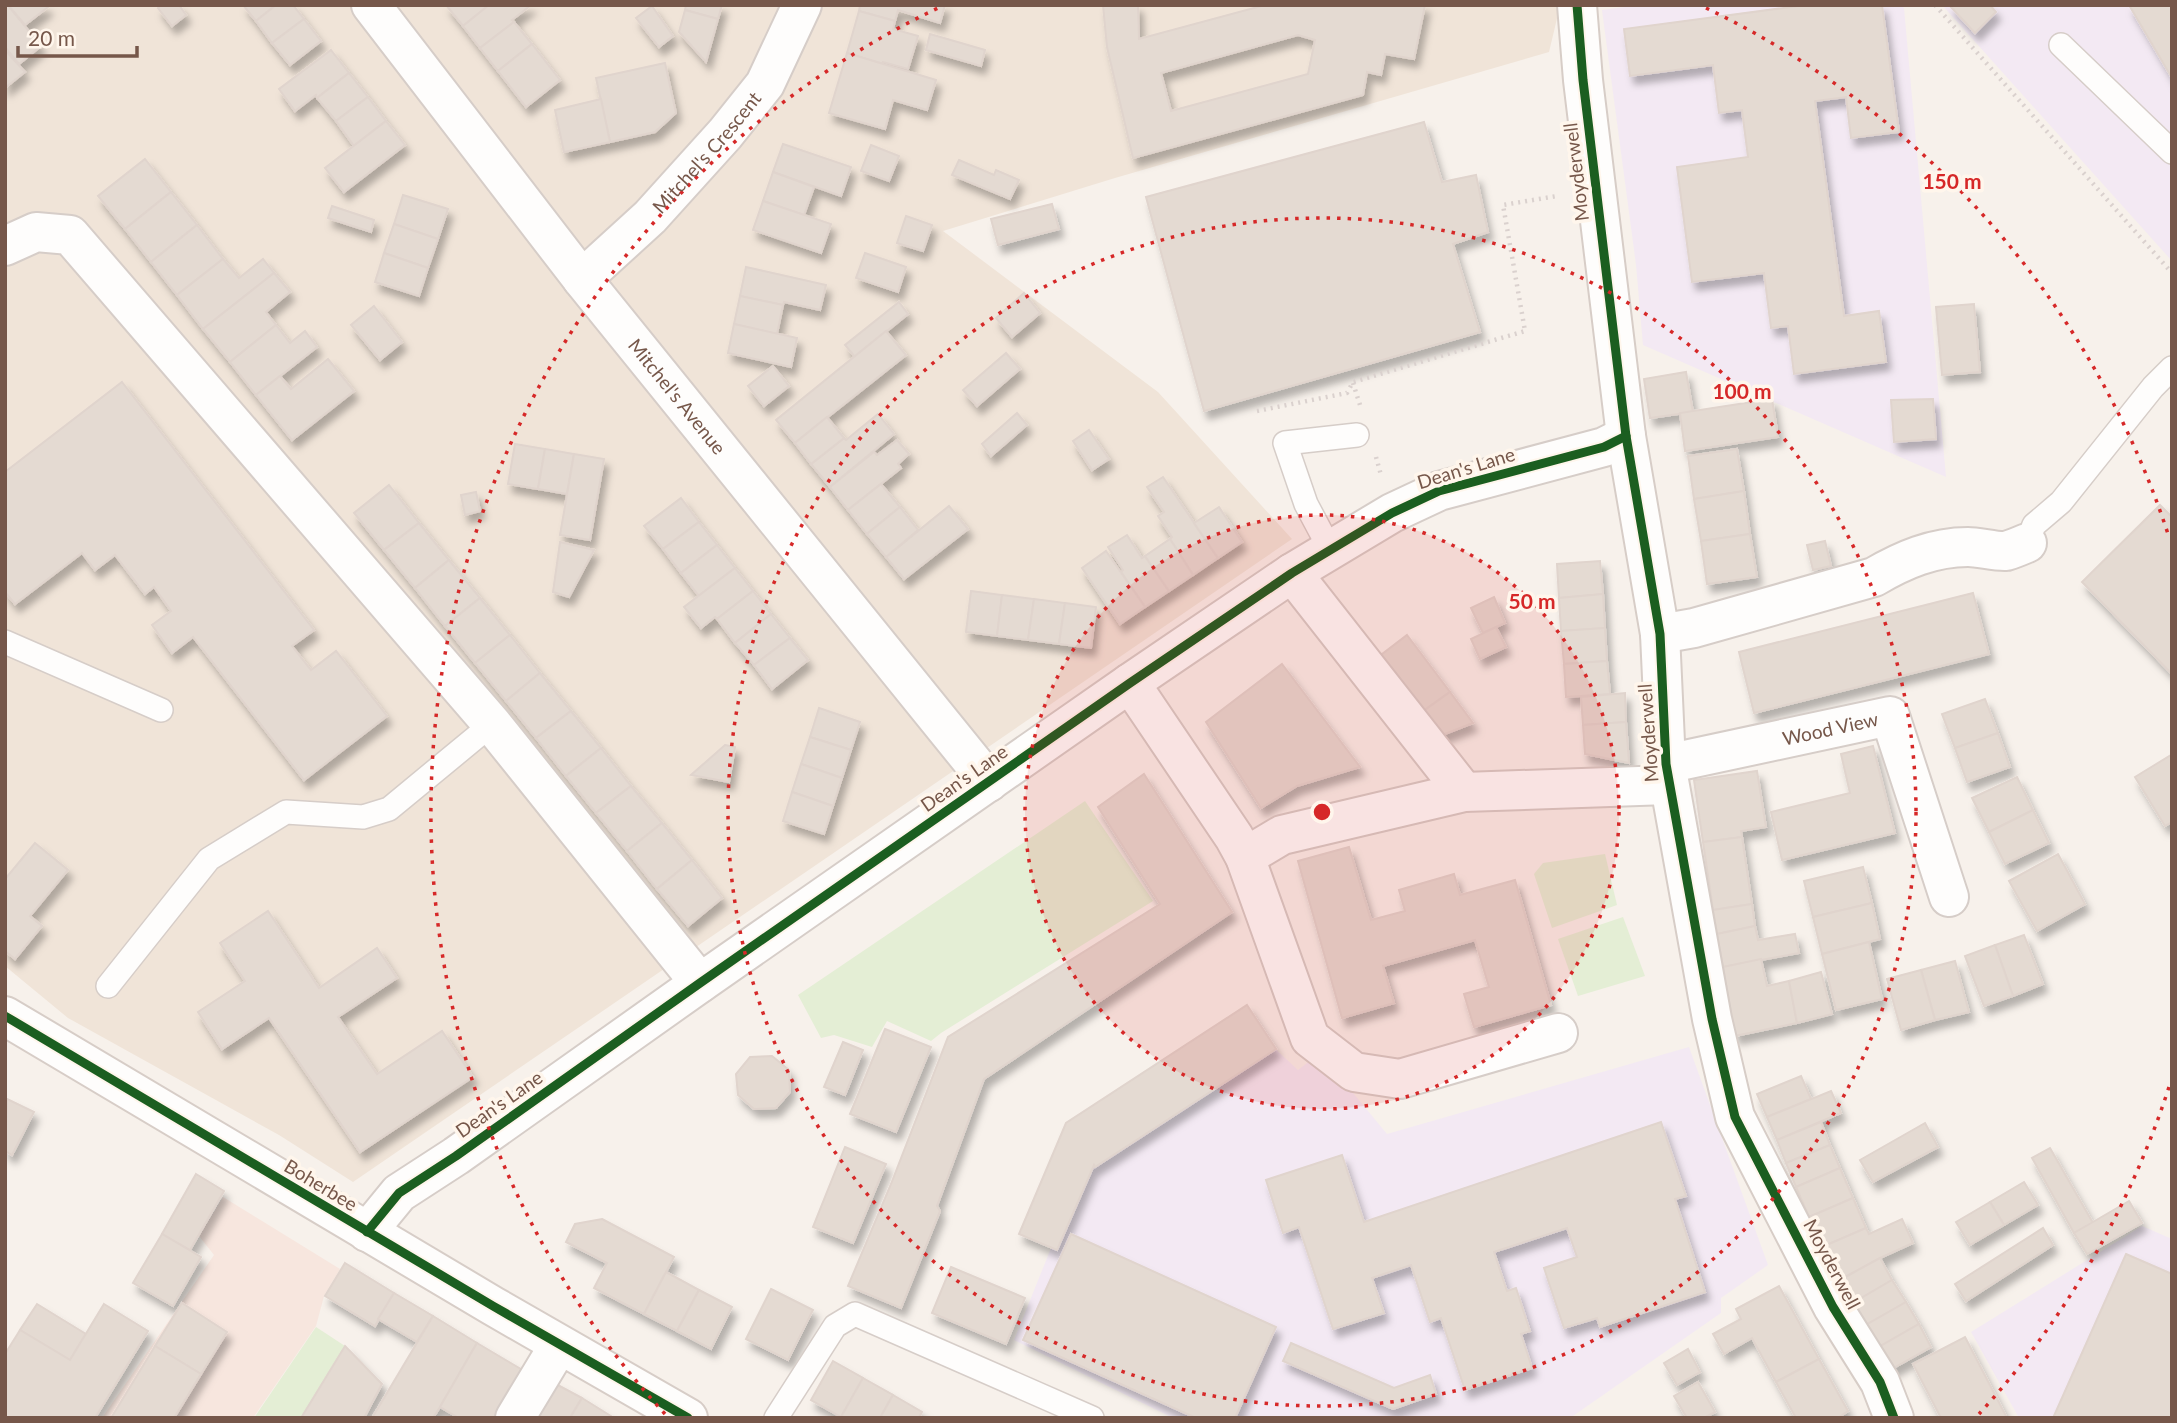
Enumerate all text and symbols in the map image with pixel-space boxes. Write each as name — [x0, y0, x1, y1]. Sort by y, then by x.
scale bar — [18, 14, 136, 58]
text: 20 m — [28, 25, 75, 50]
street label: Mitchel's Crescent — [647, 87, 766, 218]
street label: Moyderwell — [1558, 122, 1593, 222]
text: 150 m — [1922, 168, 1982, 193]
street label: Mitchel's Avenue — [624, 334, 731, 459]
text: 100 m — [1712, 378, 1772, 403]
street label: Dean's Lane — [1414, 442, 1517, 493]
text: 50 m — [1508, 588, 1556, 613]
street label: Moyderwell — [1633, 683, 1662, 783]
street label: Wood View — [1780, 707, 1880, 750]
street label: Dean's Lane — [916, 739, 1012, 816]
centre of rings — [1310, 800, 1334, 824]
street label: Dean's Lane — [451, 1065, 547, 1142]
street label: Boherbee — [281, 1154, 362, 1215]
street label: Moyderwell — [1799, 1215, 1866, 1313]

